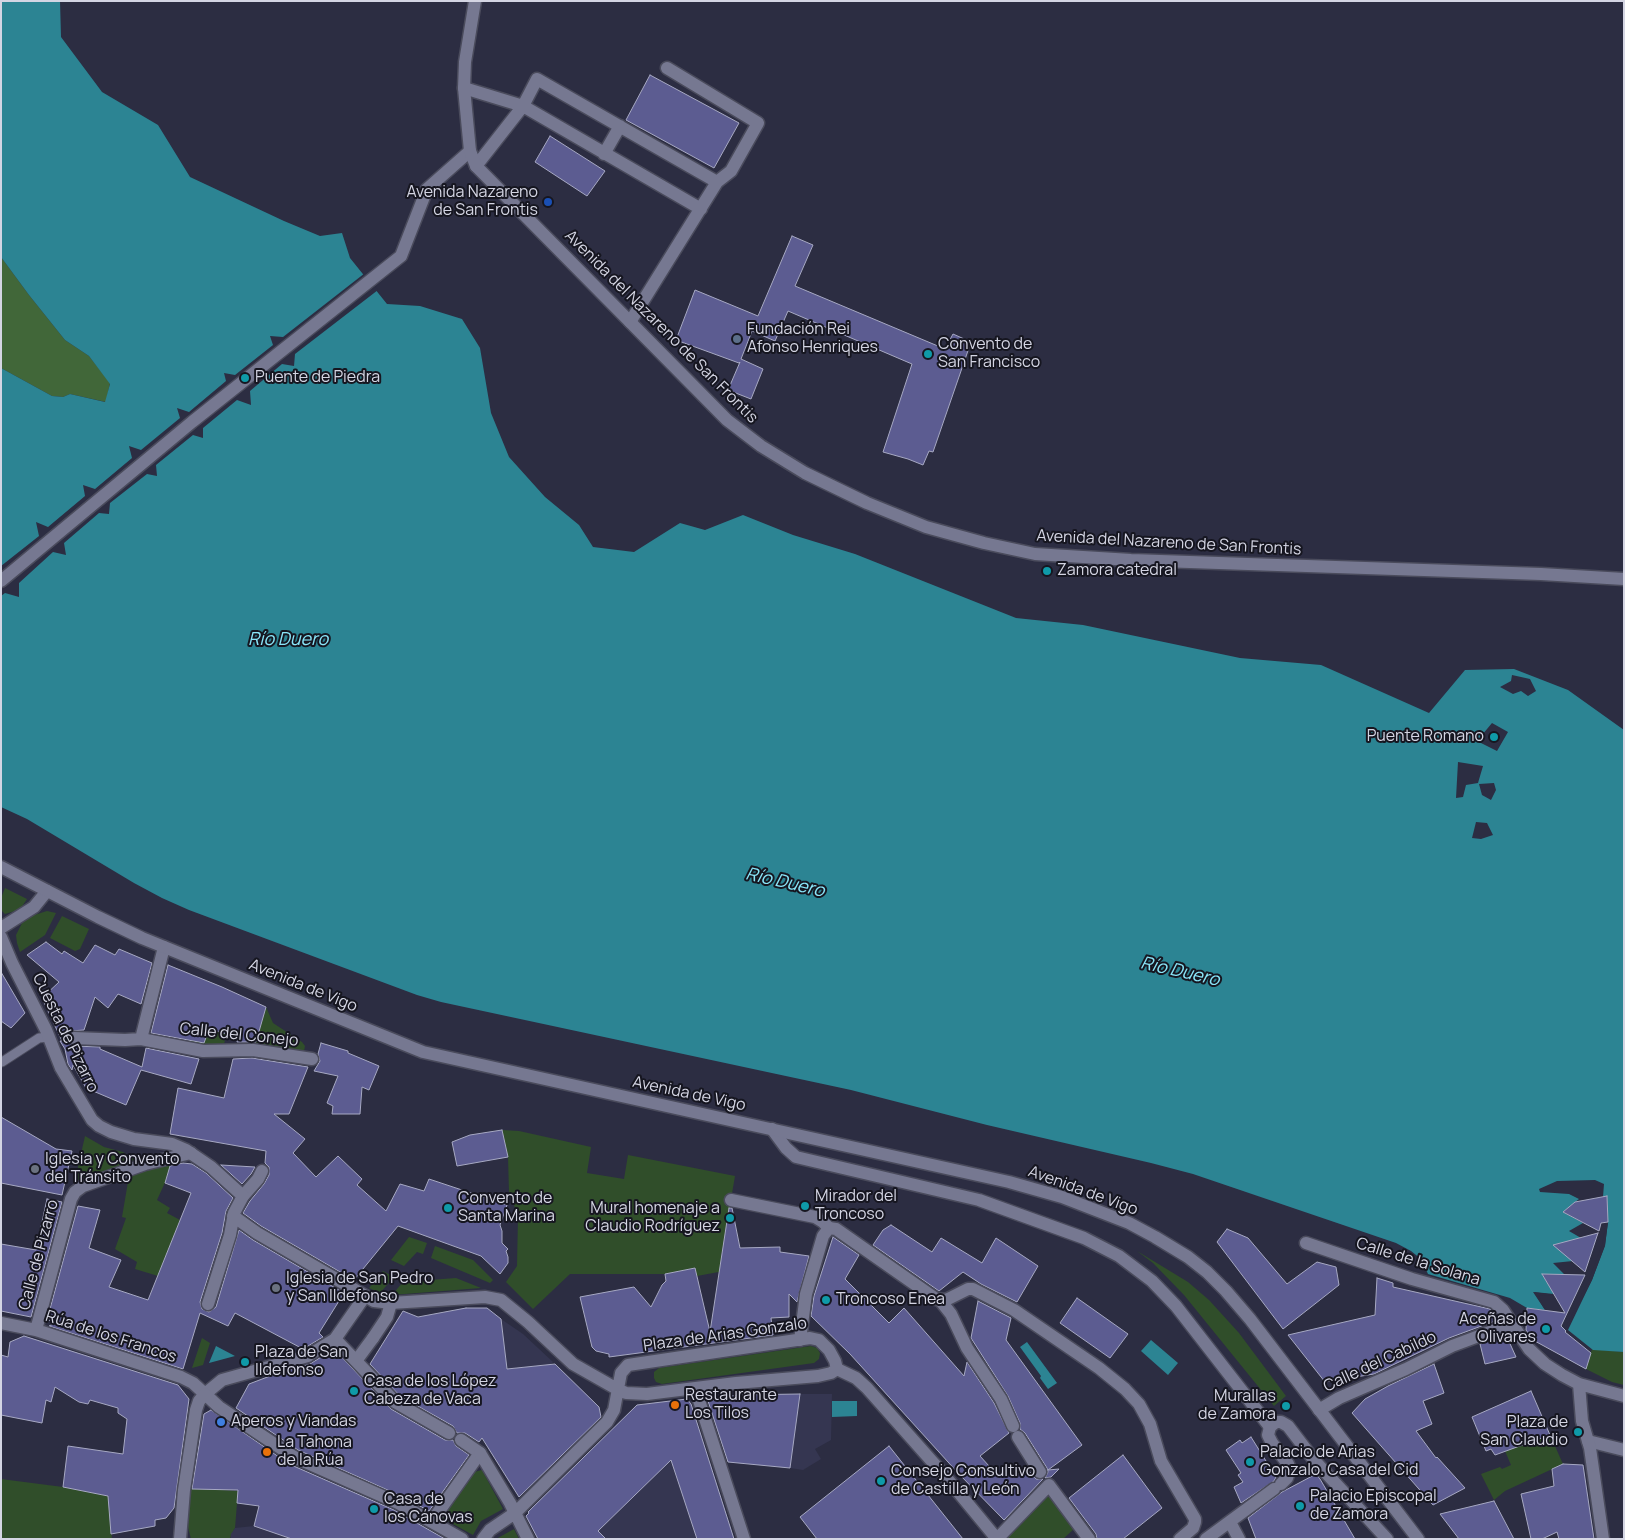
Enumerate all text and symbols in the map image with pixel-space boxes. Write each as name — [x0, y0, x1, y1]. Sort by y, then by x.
place label: Avenida Nazareno de San Frontis — [406, 183, 538, 221]
marker: Avenida Nazareno de San Frontis — [542, 196, 554, 208]
street label: Avenida del Nazareno de San Frontis — [560, 226, 762, 428]
place label: Fundación Rei Afonso Henriques — [747, 320, 878, 358]
marker: Fundación Rei Afonso Henriques — [731, 333, 743, 345]
place label: Convento de San Francisco — [938, 335, 1040, 373]
marker: Convento de San Francisco — [922, 348, 934, 360]
place label: Puente de Piedra — [255, 368, 380, 388]
marker: Puente de Piedra — [239, 372, 251, 384]
street label: Avenida del Nazareno de San Frontis — [1036, 526, 1302, 560]
place label: Zamora catedral — [1057, 561, 1177, 581]
marker: Zamora catedral — [1041, 565, 1053, 577]
water label: Río Duero — [248, 629, 328, 651]
place label: Puente Romano — [1367, 727, 1484, 747]
marker: Puente Romano — [1488, 731, 1500, 743]
water label: Río Duero — [744, 863, 826, 903]
water label: Río Duero — [1139, 952, 1221, 992]
street label: Avenida de Vigo — [246, 956, 360, 1016]
street label: Cuesta de Pizarro — [28, 970, 102, 1096]
street label: Calle del Conejo — [179, 1019, 299, 1051]
street label: Avenida de Vigo — [631, 1073, 747, 1115]
place label: Iglesia y Convento del Tránsito — [45, 1150, 180, 1188]
street label: Avenida de Vigo — [1026, 1162, 1140, 1220]
marker: Iglesia y Convento del Tránsito — [29, 1163, 41, 1175]
place label: Mirador del Troncoso — [815, 1187, 897, 1225]
place label: Convento de Santa Marina — [458, 1189, 555, 1227]
street label: Calle de Pizarro — [15, 1198, 63, 1312]
place label: Mural homenaje a Claudio Rodríguez — [585, 1199, 720, 1237]
marker: Mirador del Troncoso — [799, 1200, 811, 1212]
marker: Convento de Santa Marina — [442, 1202, 454, 1214]
marker: Mural homenaje a Claudio Rodríguez — [724, 1212, 736, 1224]
street label: Calle de la Solana — [1354, 1234, 1482, 1290]
place label: Iglesia de San Pedro y San Ildefonso — [286, 1269, 434, 1307]
marker: Iglesia de San Pedro y San Ildefonso — [270, 1282, 282, 1294]
place label: Troncoso Enea — [836, 1290, 945, 1310]
marker: Troncoso Enea — [820, 1294, 832, 1306]
street label: Rúa de los Francos — [43, 1307, 179, 1367]
place label: Aceñas de Olivares — [1459, 1310, 1536, 1348]
street label: Plaza de Arias Gonzalo — [642, 1314, 808, 1356]
marker: Aceñas de Olivares — [1540, 1323, 1552, 1335]
street label: Calle del Cabildo — [1320, 1327, 1440, 1397]
place label: Plaza de San Ildefonso — [255, 1343, 348, 1381]
marker: Plaza de San Ildefonso — [239, 1356, 251, 1368]
place label: Casa de los López Cabeza de Vaca — [364, 1372, 497, 1410]
marker: Casa de los López Cabeza de Vaca — [348, 1385, 360, 1397]
place label: Restaurante Los Tilos — [685, 1386, 777, 1424]
place label: Murallas de Zamora — [1198, 1387, 1276, 1425]
marker: Restaurante Los Tilos — [669, 1399, 681, 1411]
marker: Murallas de Zamora — [1280, 1400, 1292, 1412]
place label: Aperos y Viandas — [231, 1412, 356, 1432]
place label: Plaza de San Claudio — [1480, 1413, 1568, 1451]
marker: Aperos y Viandas — [215, 1416, 227, 1428]
marker: Plaza de San Claudio — [1572, 1426, 1584, 1438]
place label: La Tahona de la Rúa — [277, 1433, 352, 1471]
place label: Palacio de Arias Gonzalo. Casa del Cid — [1260, 1443, 1419, 1481]
marker: La Tahona de la Rúa — [261, 1446, 273, 1458]
marker: Palacio de Arias Gonzalo. Casa del Cid — [1244, 1456, 1256, 1468]
place label: Consejo Consultivo de Castilla y León — [891, 1462, 1035, 1500]
marker: Consejo Consultivo de Castilla y León — [875, 1475, 887, 1487]
place label: Palacio Episcopal de Zamora — [1310, 1487, 1437, 1525]
place label: Casa de los Cánovas — [384, 1490, 473, 1528]
marker: Palacio Episcopal de Zamora — [1294, 1500, 1306, 1512]
marker: Casa de los Cánovas — [368, 1503, 380, 1515]

